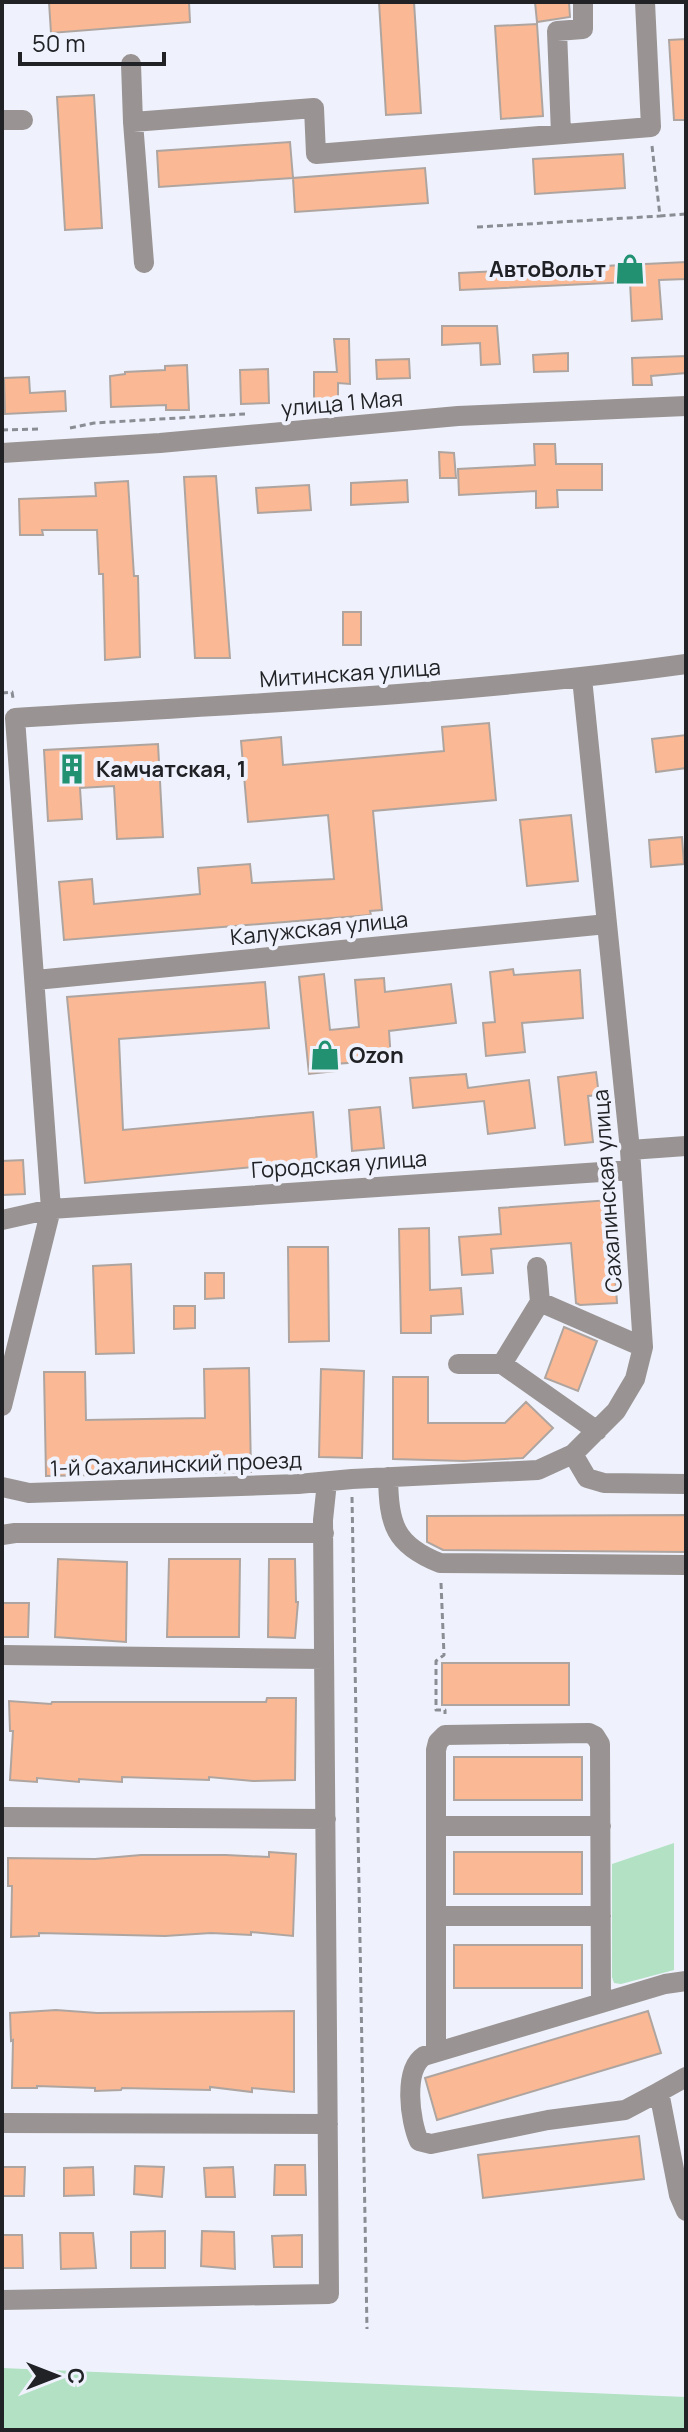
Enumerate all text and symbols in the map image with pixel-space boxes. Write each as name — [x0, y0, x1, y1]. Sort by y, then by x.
scale bar — [20, 16, 164, 66]
text: 50 m — [32, 26, 86, 59]
shop icon: АвтоВольт — [613, 252, 647, 286]
place label: АвтоВольт — [489, 254, 606, 284]
street label: улица 1 Мая — [280, 383, 404, 423]
street label: Митинская улица — [258, 652, 442, 694]
building icon: Камчатская, 1 — [55, 752, 89, 786]
place label: Камчатская, 1 — [96, 754, 246, 784]
street label: Калужская улица — [229, 904, 409, 952]
shop icon: Ozon — [308, 1038, 342, 1072]
place label: Ozon — [349, 1040, 404, 1070]
street label: Сахалинская улица — [585, 1088, 629, 1294]
street label: Городская улица — [250, 1143, 428, 1185]
street label: 1-й Сахалинский проезд — [50, 1445, 302, 1483]
north arrow — [16, 2336, 96, 2416]
text: С — [61, 2368, 91, 2384]

